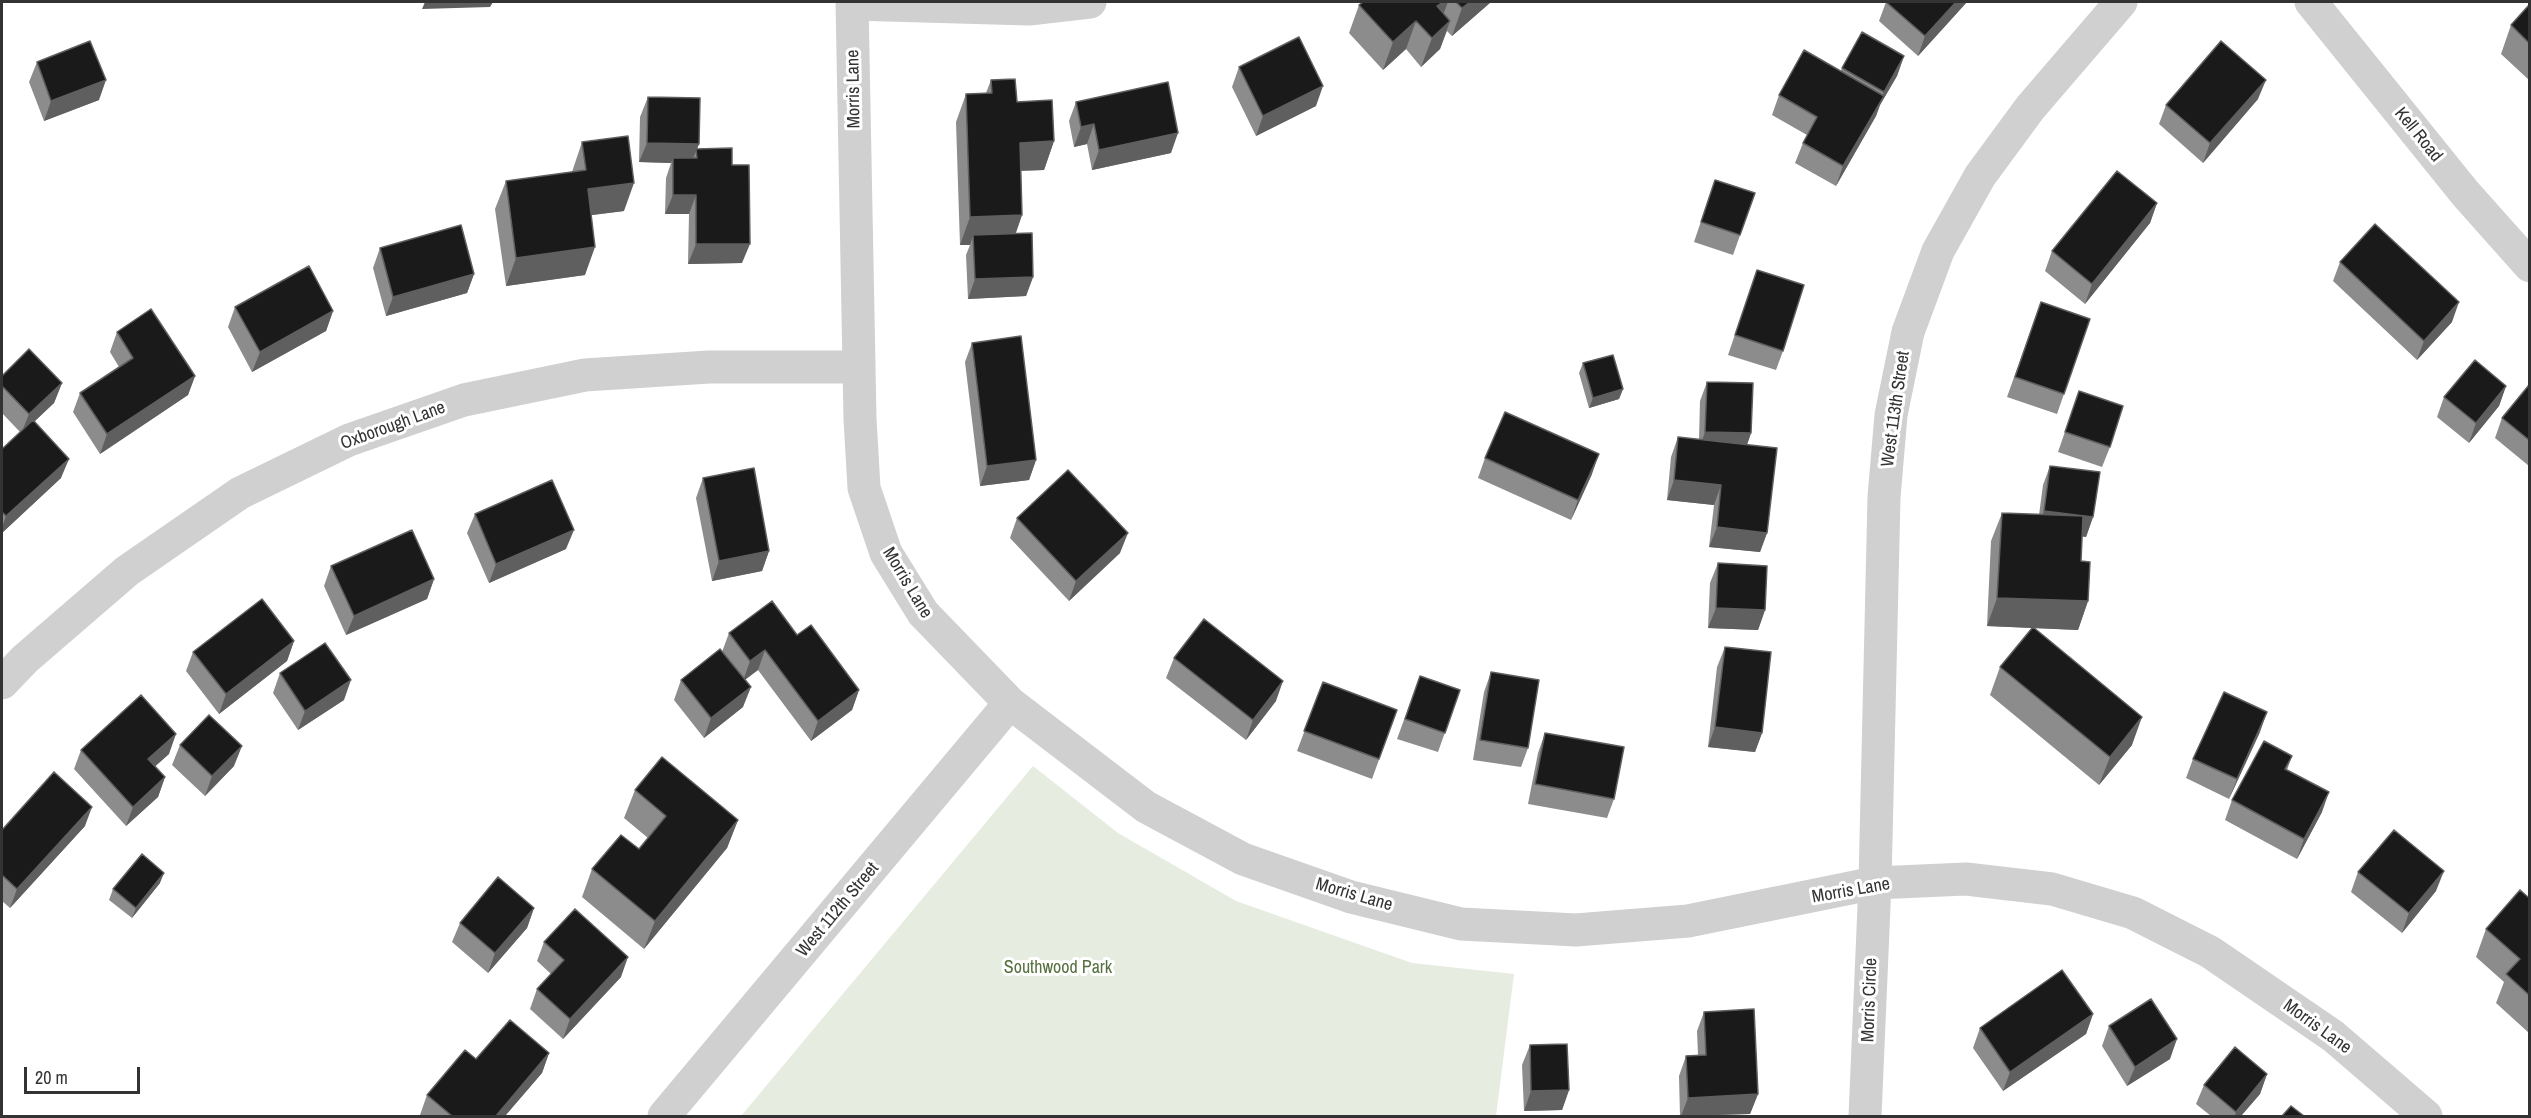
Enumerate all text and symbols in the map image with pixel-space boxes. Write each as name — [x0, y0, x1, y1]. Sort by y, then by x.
street label: Morris Lane — [843, 49, 865, 129]
street label: Kell Road — [2389, 103, 2447, 167]
street label: West 113th Street — [1877, 350, 1915, 468]
street label: Oxborough Lane — [338, 397, 448, 455]
street label: Morris Lane — [877, 544, 937, 622]
street label: West 112th Street — [792, 858, 884, 962]
street label: Morris Lane — [1313, 874, 1395, 916]
street label: Morris Lane — [1810, 874, 1892, 908]
park label: Southwood Park — [1004, 957, 1112, 979]
street label: Morris Circle — [1858, 957, 1882, 1043]
street label: Morris Lane — [2279, 995, 2355, 1059]
scale bar — [27, 1055, 142, 1093]
text: 20 m — [35, 1065, 68, 1090]

